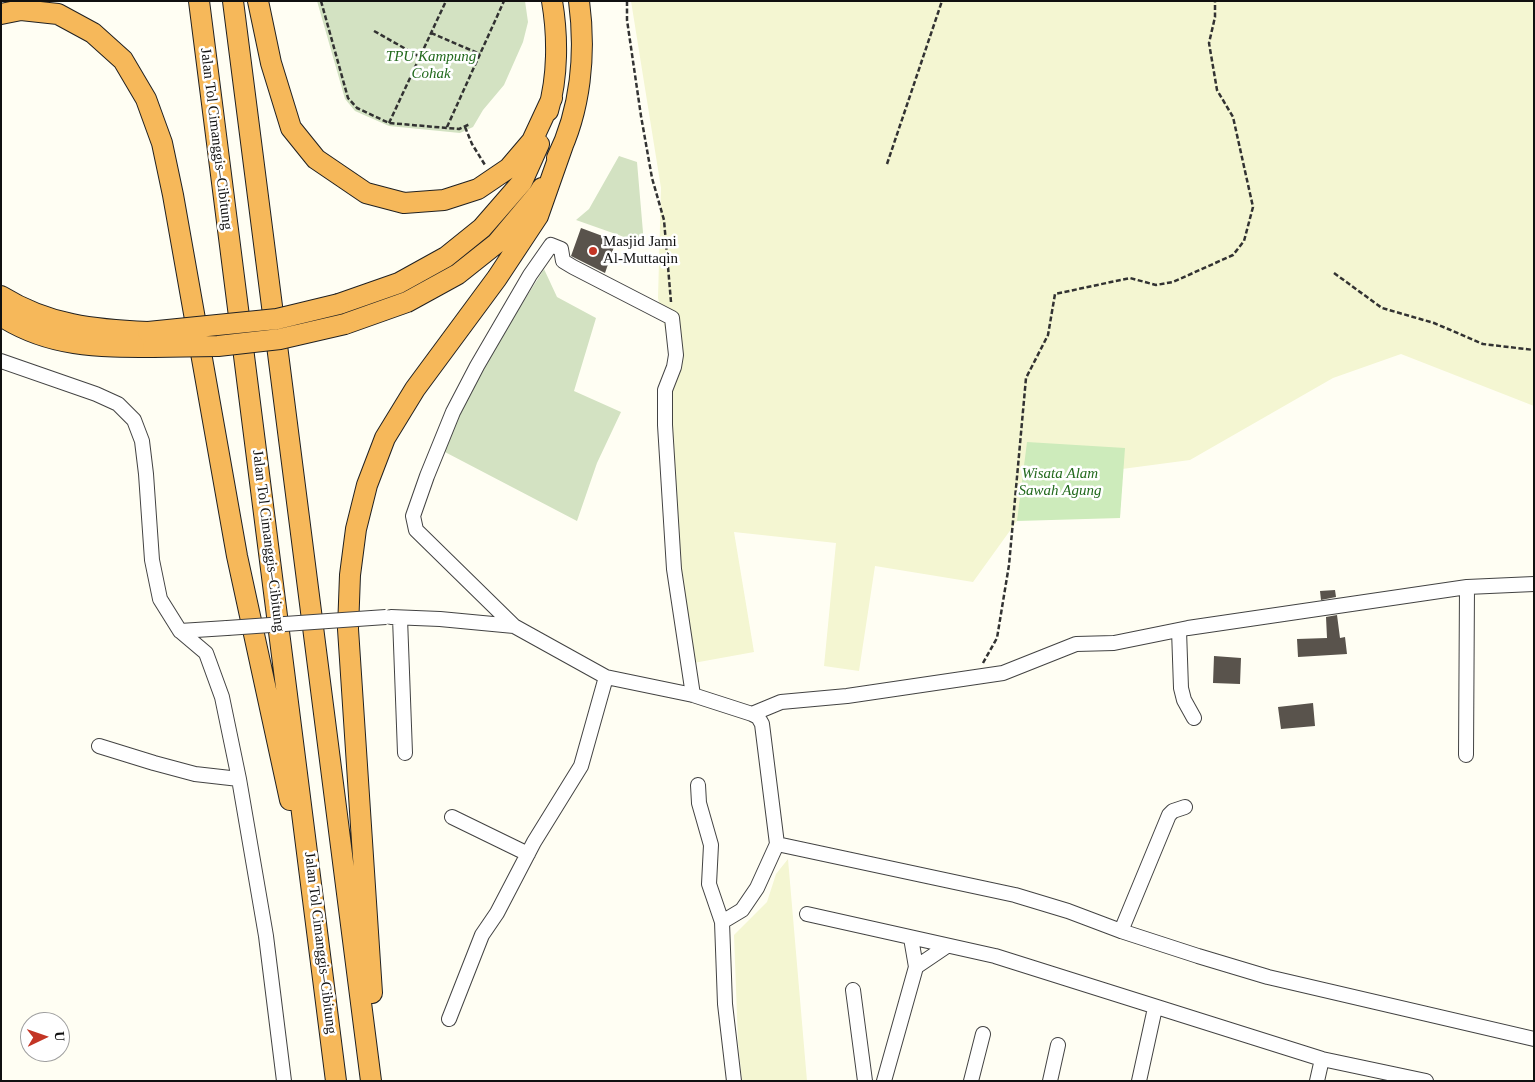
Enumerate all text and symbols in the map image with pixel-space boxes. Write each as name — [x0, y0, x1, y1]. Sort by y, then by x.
street label: Jalan Tol Cimanggis–Cibitung — [196, 47, 236, 231]
park label: TPU Kampung Cohak — [386, 48, 476, 83]
place label: Masjid Jami Al-Muttaqin — [603, 233, 678, 268]
marker: Masjid Jami Al-Muttaqin — [587, 245, 599, 257]
street label: Jalan Tol Cimanggis–Cibitung — [248, 449, 288, 633]
park label: Wisata Alam Sawah Agung — [1019, 465, 1101, 500]
street label: Jalan Tol Cimanggis–Cibitung — [300, 851, 340, 1035]
north arrow — [20, 1012, 70, 1062]
text: U — [52, 1031, 67, 1042]

